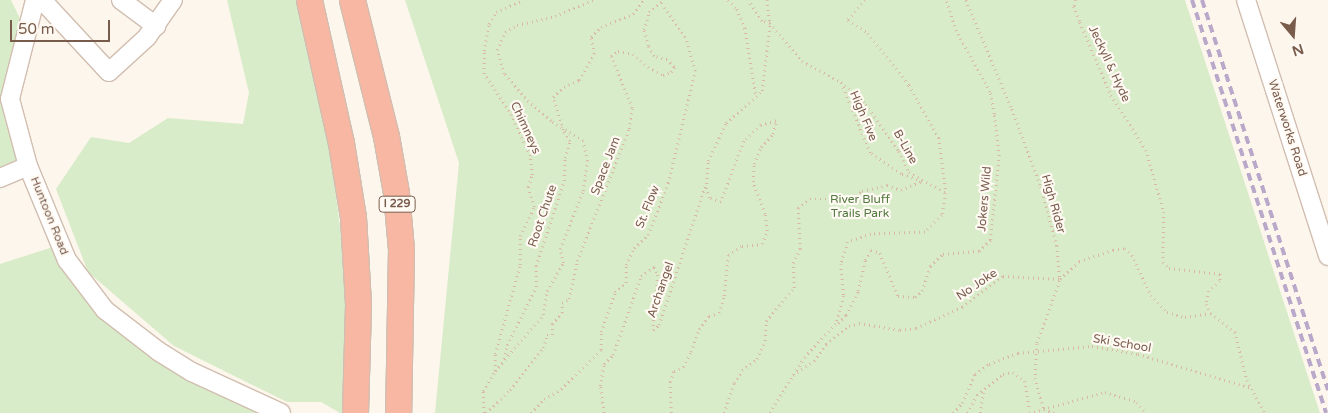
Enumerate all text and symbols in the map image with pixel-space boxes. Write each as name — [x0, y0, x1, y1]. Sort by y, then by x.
scale bar — [12, 10, 112, 42]
north arrow — [1268, 10, 1318, 60]
text: 50 m — [18, 20, 55, 38]
street label: Jeckyll & Hyde — [1085, 24, 1133, 104]
text: N — [1290, 40, 1306, 60]
street label: Waterworks Road — [1265, 78, 1309, 178]
street label: High Five — [846, 89, 880, 143]
street label: Chimneys — [507, 100, 543, 156]
street label: B-Line — [890, 127, 920, 167]
street label: Space Jam — [588, 135, 624, 197]
street label: Jokers Wild — [975, 166, 995, 232]
street label: High Rider — [1038, 173, 1068, 235]
street label: Huntoon Road — [27, 175, 71, 257]
street label: Root Chute — [526, 183, 560, 249]
street label: St. Flow — [633, 184, 663, 230]
park label: River Bluff Trails Park — [830, 193, 890, 221]
road number: I 229 — [378, 195, 416, 212]
street label: Archangel — [645, 260, 677, 320]
street label: No Joke — [954, 266, 1000, 304]
street label: Ski School — [1092, 332, 1152, 356]

